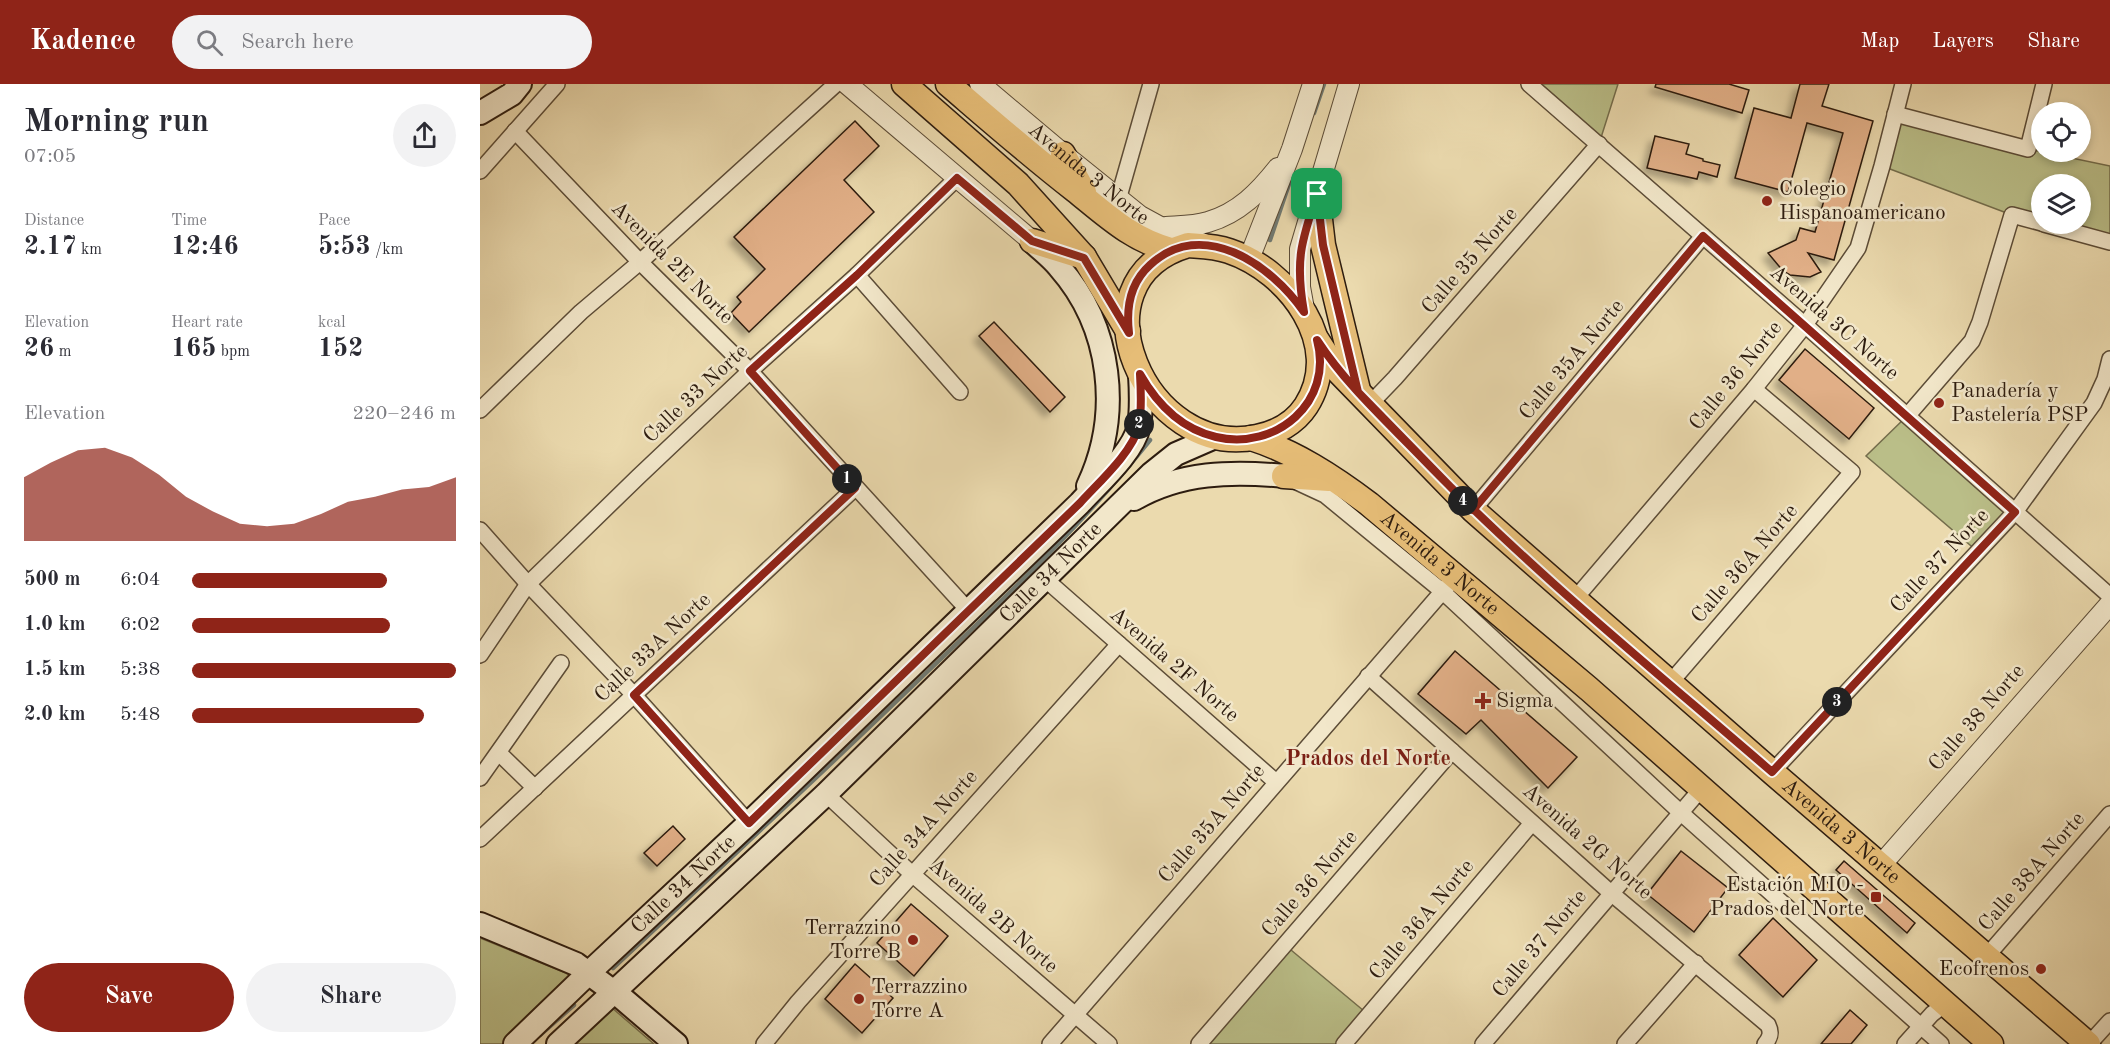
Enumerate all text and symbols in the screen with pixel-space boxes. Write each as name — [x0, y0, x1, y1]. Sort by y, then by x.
search box — [172, 15, 592, 69]
icon: search — [193, 26, 226, 59]
text: Kadence — [30, 28, 136, 56]
text: Search here — [241, 31, 354, 53]
text: Map — [1860, 31, 1899, 52]
text: Layers — [1932, 31, 1994, 52]
text: Share — [2027, 31, 2080, 52]
map controls — [2031, 102, 2091, 234]
button: locate — [2031, 102, 2091, 162]
button: share — [393, 104, 456, 167]
text: Morning run — [24, 106, 209, 139]
street label: Avenida 3 Norte — [1024, 119, 1152, 229]
text: 07:05 — [24, 147, 76, 167]
pin — [1291, 168, 1342, 219]
button: layers — [2031, 174, 2091, 234]
icon: arrive — [1300, 177, 1333, 210]
place label: Colegio Hispanoamericano — [1779, 179, 1946, 224]
marker: Colegio Hispanoamericano — [1760, 194, 1774, 208]
street label: Avenida 2E Norte — [607, 198, 737, 328]
street label: Calle 35 Norte — [1418, 204, 1522, 318]
text: Distance — [24, 213, 84, 229]
text: Time — [171, 213, 207, 229]
text: Pace — [318, 213, 350, 229]
text: 2.17 — [24, 234, 77, 260]
text: 12:46 — [171, 234, 239, 260]
text: 5:53 — [318, 234, 371, 260]
text: km — [77, 242, 102, 258]
text: /km — [371, 242, 403, 258]
street label: Avenida 3C Norte — [1766, 262, 1902, 384]
street label: Calle 35A Norte — [1516, 296, 1628, 424]
text: Elevation — [24, 315, 89, 331]
text: Heart rate — [171, 315, 243, 331]
text: kcal — [318, 315, 346, 331]
street label: Calle 36 Norte — [1686, 317, 1786, 435]
text: 26 — [24, 336, 54, 362]
text: 165 — [171, 336, 216, 362]
text: 152 — [318, 336, 363, 362]
street label: Calle 33 Norte — [640, 341, 752, 447]
text: m — [54, 344, 71, 360]
text: bpm — [216, 344, 250, 360]
place label: Panadería y Pastelería PSP — [1951, 381, 2088, 426]
marker: Panadería y Pastelería PSP — [1932, 396, 1946, 410]
text: Elevation — [24, 404, 105, 424]
text: 220–246 m — [353, 404, 456, 424]
pin: 2 — [1124, 409, 1154, 439]
text: 2 — [1134, 416, 1144, 432]
pin: 1 — [832, 464, 862, 494]
text: 1 — [842, 471, 852, 487]
pin: 4 — [1448, 486, 1478, 516]
text: 4 — [1458, 493, 1468, 509]
street label: Calle 36A Norte — [1688, 501, 1802, 627]
street label: Calle 37 Norte — [1887, 505, 1993, 617]
street label: Avenida 3 Norte — [1376, 507, 1503, 619]
street label: Calle 34 Norte — [996, 518, 1106, 627]
text: 500 m — [24, 570, 80, 590]
text: 6:04 — [120, 570, 160, 590]
street label: Calle 33A Norte — [591, 589, 715, 707]
street label: Avenida 2F Norte — [1106, 604, 1242, 726]
text: 1.0 km — [24, 615, 86, 635]
text: 6:02 — [120, 615, 160, 635]
text: 1.5 km — [24, 660, 86, 680]
text: 5:38 — [120, 660, 160, 680]
street label: Calle 38 Norte — [1925, 661, 2029, 775]
pin: 3 — [1822, 687, 1852, 717]
place label: Sigma — [1496, 691, 1553, 712]
marker: Sigma — [1474, 692, 1492, 710]
text: 3 — [1832, 694, 1842, 710]
text: 2.0 km — [24, 705, 86, 725]
text: 5:48 — [120, 705, 160, 725]
district label: Prados del Norte — [1285, 748, 1451, 770]
street label: Calle 35A Norte — [1155, 761, 1269, 887]
street label: Calle 34A Norte — [866, 766, 982, 892]
street label: Avenida 3 Norte — [1778, 775, 1904, 888]
street label: Avenida 2G Norte — [1518, 780, 1656, 904]
street label: Calle 38A Norte — [1975, 809, 2089, 935]
street label: Calle 36 Norte — [1258, 827, 1362, 941]
street label: Calle 34 Norte — [627, 831, 739, 938]
street label: Avenida 2B Norte — [924, 854, 1062, 978]
street label: Calle 36A Norte — [1366, 856, 1478, 984]
place label: Estación MIO - Prados del Norte — [1710, 875, 1864, 920]
street label: Calle 37 Norte — [1489, 886, 1591, 1002]
marker: Estación MIO - Prados del Norte — [1869, 890, 1883, 904]
place label: Terrazzino Torre B — [804, 918, 901, 963]
marker: Terrazzino Torre B — [906, 933, 920, 947]
place label: Ecofrenos — [1939, 959, 2029, 980]
marker: Ecofrenos — [2034, 962, 2048, 976]
button: Save — [24, 963, 234, 1032]
button: Share — [246, 963, 456, 1032]
place label: Terrazzino Torre A — [871, 977, 968, 1022]
marker: Terrazzino Torre A — [852, 992, 866, 1006]

